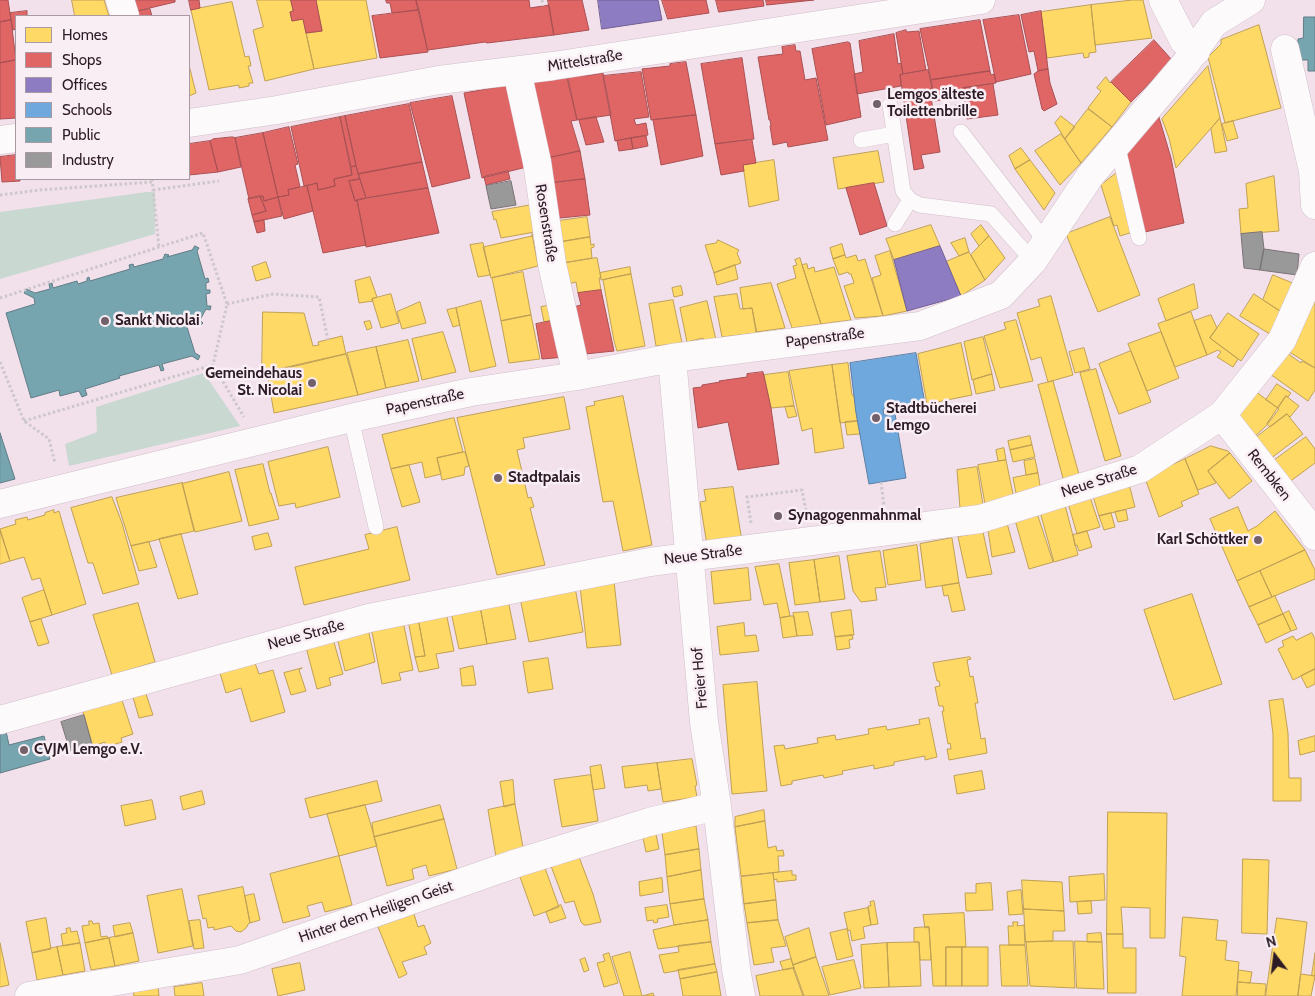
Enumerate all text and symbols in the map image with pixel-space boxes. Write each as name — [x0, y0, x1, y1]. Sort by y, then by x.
legend — [15, 15, 190, 180]
text: Homes — [62, 26, 108, 44]
street label: Mittelstraße — [546, 46, 624, 76]
text: Shops — [62, 51, 102, 69]
text: Offices — [62, 76, 107, 94]
place label: Lemgos älteste Toilettenbrille — [887, 86, 984, 121]
marker: Lemgos älteste Toilettenbrille — [871, 98, 883, 110]
text: Schools — [62, 101, 112, 119]
text: Public — [62, 126, 100, 144]
text: Industry — [62, 151, 114, 169]
street label: Rosenstraße — [531, 183, 561, 263]
place label: Sankt Nicolai — [115, 312, 200, 330]
marker: Sankt Nicolai — [99, 315, 111, 327]
street label: Papenstraße — [785, 324, 865, 352]
place label: Gemeindehaus St. Nicolai — [205, 365, 302, 400]
marker: Gemeindehaus St. Nicolai — [306, 377, 318, 389]
street label: Papenstraße — [384, 385, 466, 419]
place label: Stadtbücherei Lemgo — [886, 400, 977, 435]
marker: Stadtbücherei Lemgo — [870, 412, 882, 424]
street label: Rembken — [1243, 446, 1295, 504]
street label: Neue Straße — [1059, 460, 1139, 502]
place label: Stadtpalais — [508, 469, 580, 487]
marker: Stadtpalais — [492, 472, 504, 484]
place label: Synagogenmahnmal — [788, 507, 921, 525]
marker: Synagogenmahnmal — [772, 510, 784, 522]
place label: Karl Schöttker — [1157, 531, 1248, 549]
marker: Karl Schöttker — [1252, 534, 1264, 546]
street label: Neue Straße — [663, 541, 743, 569]
street label: Neue Straße — [266, 616, 346, 654]
street label: Freier Hof — [688, 646, 712, 710]
place label: CVJM Lemgo e.V. — [34, 741, 143, 759]
marker: CVJM Lemgo e.V. — [18, 744, 30, 756]
street label: Hinter dem Heiligen Geist — [296, 877, 456, 947]
north arrow — [1250, 931, 1300, 981]
text: N — [1264, 932, 1278, 951]

